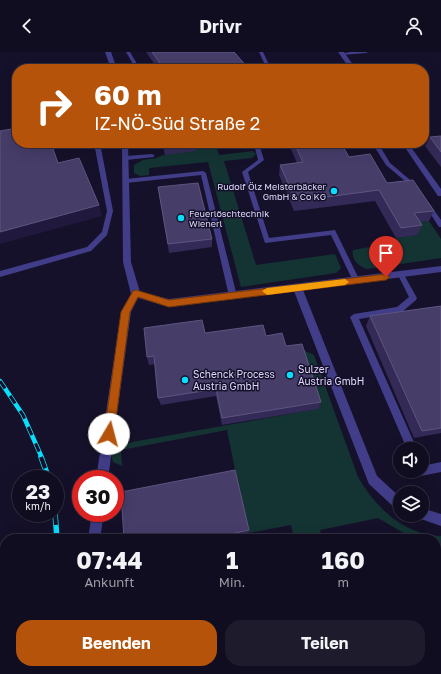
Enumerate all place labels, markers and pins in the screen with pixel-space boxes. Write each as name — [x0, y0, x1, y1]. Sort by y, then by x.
place label: Rudolf Ölz Meisterbäcker GmbH & Co KG — [217, 181, 326, 202]
marker: Rudolf Ölz Meisterbäcker GmbH & Co KG — [329, 186, 339, 196]
place label: Feuerlöschtechnik Wienerl — [189, 208, 269, 229]
marker: Feuerlöschtechnik Wienerl — [176, 213, 186, 223]
pin — [369, 236, 403, 277]
place label: Sulzer Austria GmbH — [298, 363, 364, 387]
place label: Schenck Process Austria GmbH — [193, 368, 275, 392]
marker: Sulzer Austria GmbH — [285, 370, 295, 380]
marker: Schenck Process Austria GmbH — [180, 375, 190, 385]

